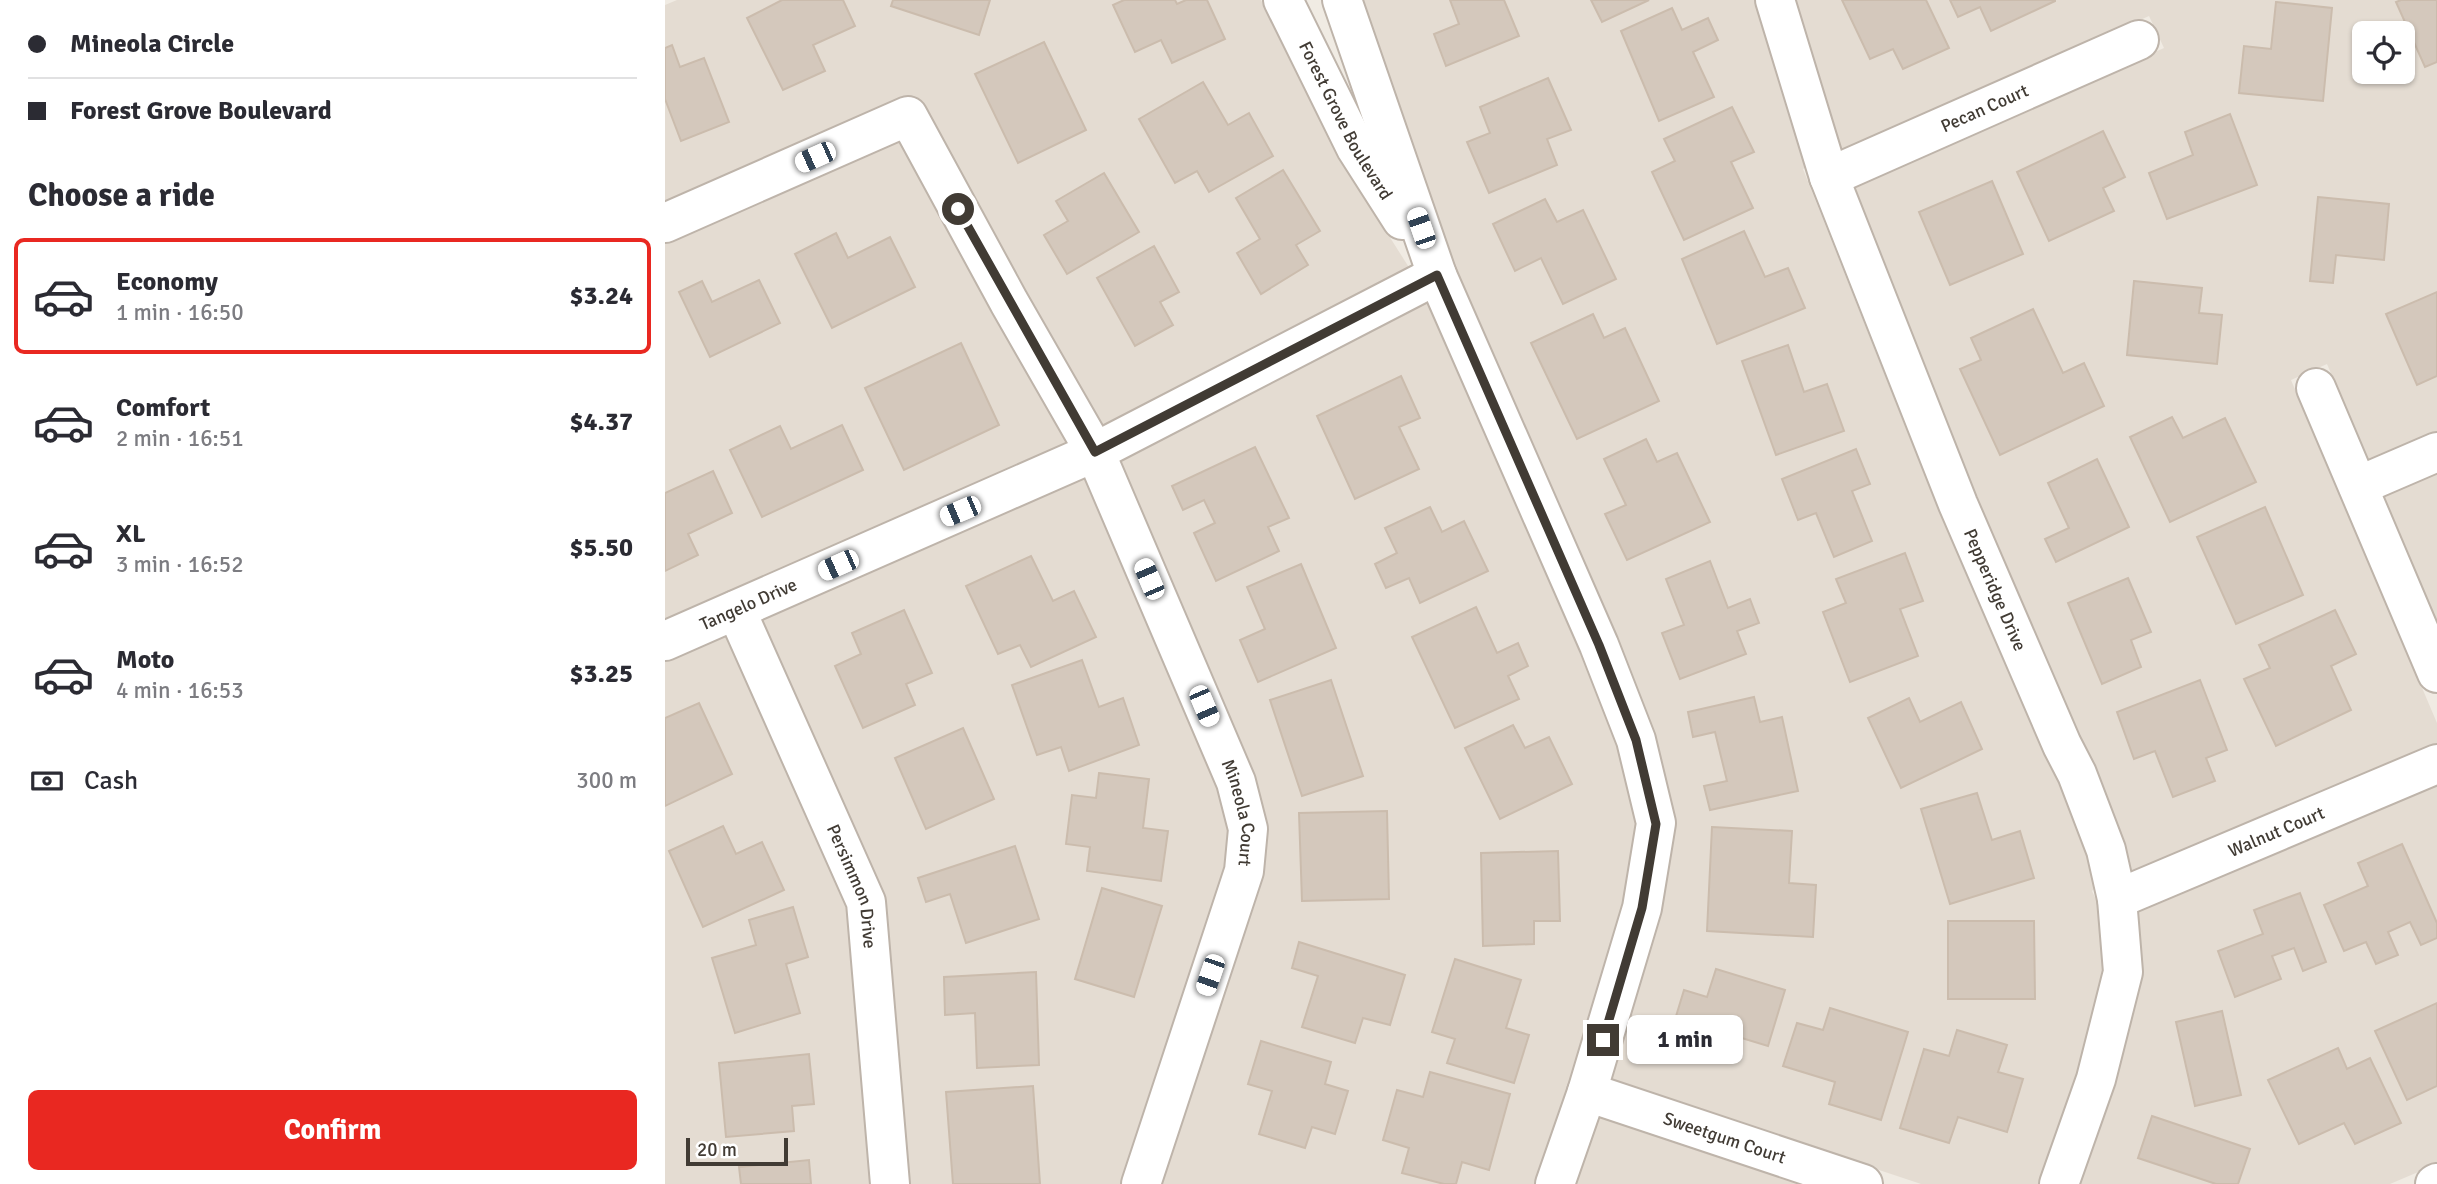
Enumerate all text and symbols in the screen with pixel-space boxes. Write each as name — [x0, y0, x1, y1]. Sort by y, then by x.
map controls — [2352, 21, 2415, 84]
button: locate — [2352, 21, 2415, 84]
text: Mineola Circle — [70, 28, 234, 60]
street label: Forest Grove Boulevard — [1294, 38, 1397, 204]
street label: Pecan Court — [1937, 79, 2032, 137]
text: Forest Grove Boulevard — [70, 95, 332, 127]
car — [792, 139, 839, 175]
text: Choose a ride — [28, 176, 215, 215]
route start — [942, 193, 974, 225]
car — [1405, 205, 1438, 251]
icon: car — [32, 265, 95, 328]
text: Economy — [116, 266, 218, 298]
text: $3.24 — [569, 280, 633, 312]
text: 1 min · 16:50 — [116, 298, 244, 327]
icon: car — [32, 391, 95, 454]
text: Comfort — [116, 392, 210, 424]
text: $4.37 — [569, 406, 633, 438]
text: 2 min · 16:51 — [116, 424, 244, 453]
car — [937, 493, 984, 529]
icon: car — [32, 517, 95, 580]
text: XL — [116, 518, 146, 550]
street label: Pepperidge Drive — [1959, 525, 2031, 654]
text: $5.50 — [569, 532, 633, 564]
car — [815, 547, 862, 583]
text: 3 min · 16:52 — [116, 550, 244, 579]
car — [1132, 556, 1167, 602]
street label: Tangelo Drive — [696, 573, 800, 635]
icon: car — [32, 643, 95, 706]
text: Moto — [116, 644, 174, 676]
text: $3.25 — [569, 658, 633, 690]
text: 4 min · 16:53 — [116, 676, 244, 705]
car — [1187, 683, 1222, 729]
street label: Mineola Court — [1217, 756, 1260, 867]
icon: cash — [28, 762, 66, 800]
text: Cash — [84, 765, 138, 797]
text: 300 m — [576, 766, 637, 795]
street label: Walnut Court — [2225, 802, 2328, 862]
street label: Persimmon Drive — [822, 821, 881, 949]
car — [1194, 952, 1227, 998]
callout: 1 min — [1627, 1016, 1743, 1064]
route end — [1587, 1024, 1619, 1056]
text: 1 min — [1657, 1025, 1713, 1054]
button: Confirm — [28, 1090, 637, 1170]
street label: Sweetgum Court — [1660, 1107, 1789, 1168]
scale bar — [686, 1135, 787, 1167]
text: 20 m — [697, 1138, 737, 1162]

